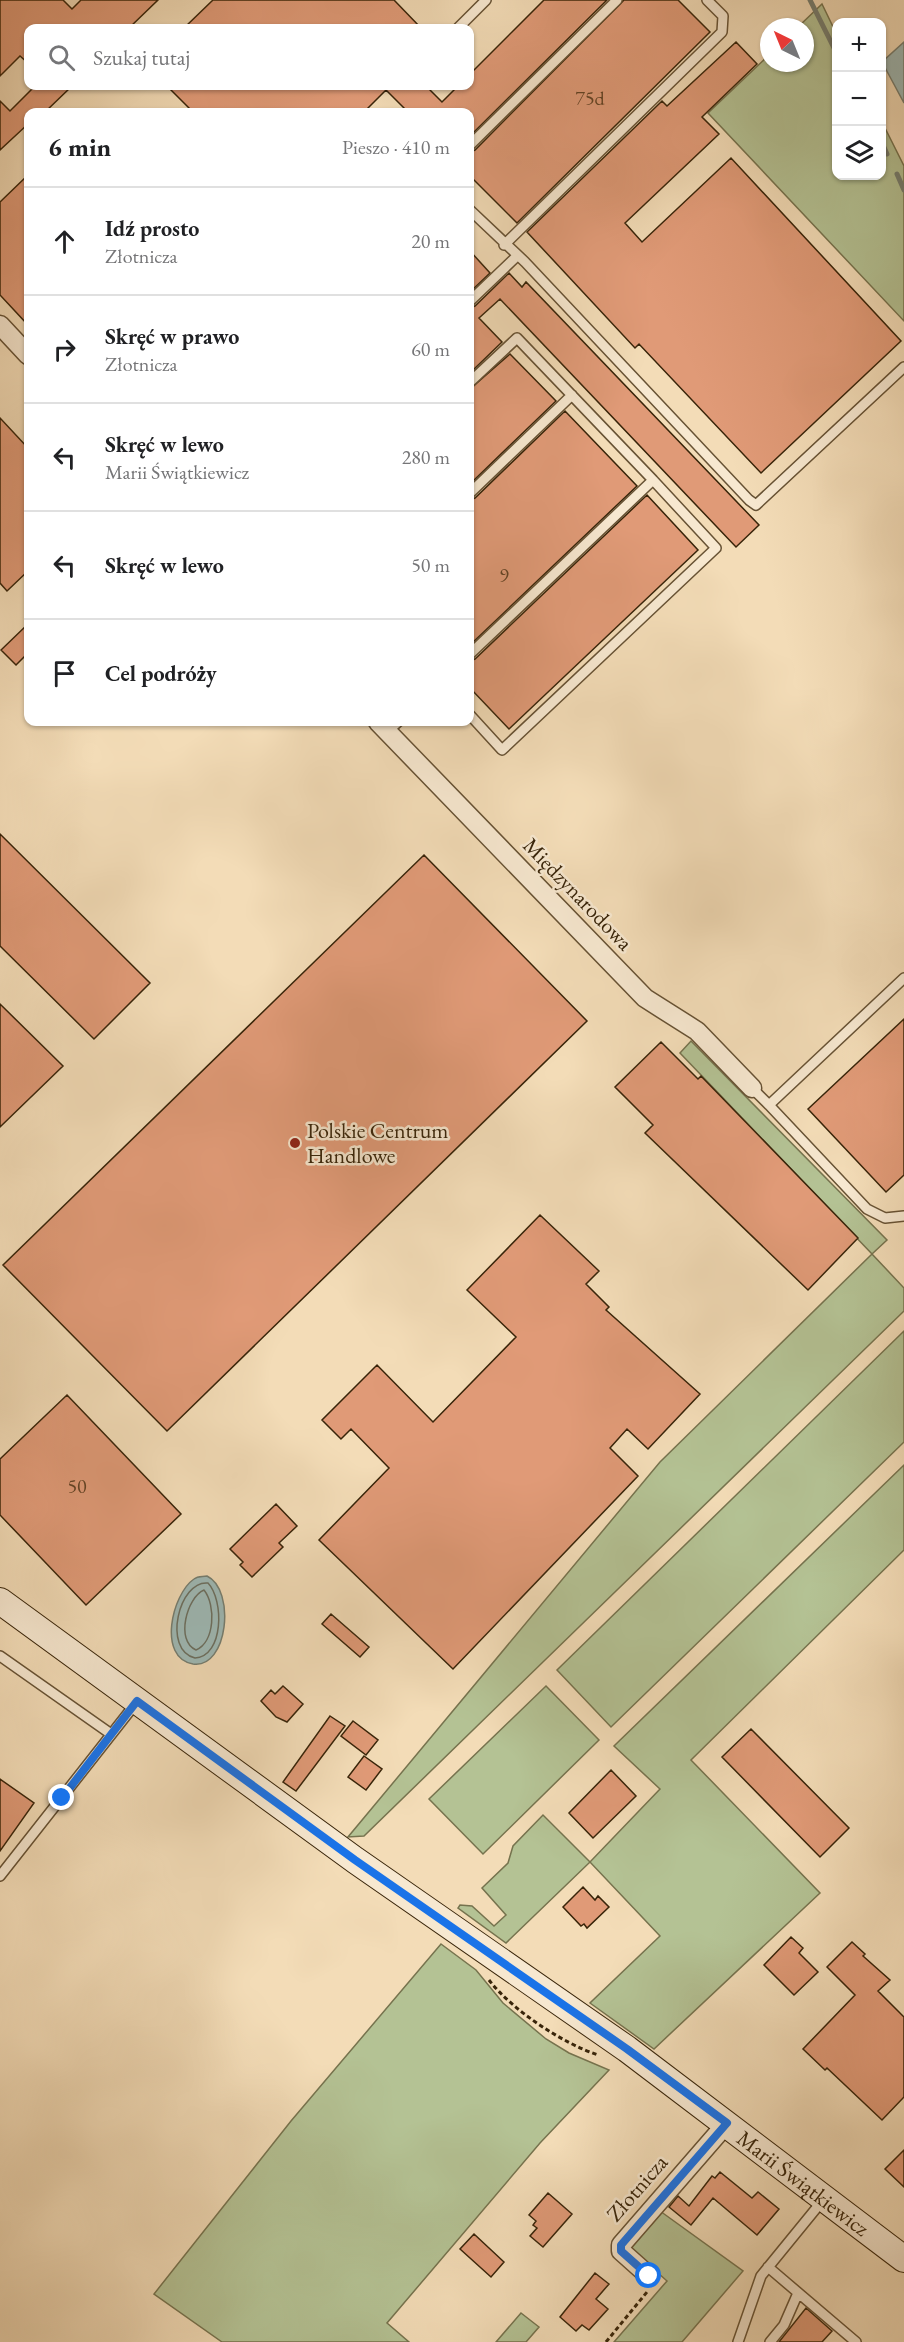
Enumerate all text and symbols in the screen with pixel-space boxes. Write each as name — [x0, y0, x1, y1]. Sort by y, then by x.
north arrow — [760, 18, 814, 72]
map controls — [832, 18, 886, 180]
button: + — [832, 18, 886, 72]
search box — [24, 24, 474, 90]
icon: search — [45, 41, 78, 74]
text: Szukaj tutaj — [93, 43, 190, 72]
button: − — [832, 72, 886, 126]
house number: 75d — [575, 85, 606, 111]
button: layers — [832, 126, 886, 180]
text: 6 min — [48, 130, 111, 164]
text: Pieszo · 410 m — [342, 134, 450, 160]
text: Idź prosto — [105, 214, 199, 243]
icon: ahead — [48, 225, 81, 258]
text: 20 m — [411, 228, 450, 254]
text: Złotnicza — [105, 243, 177, 269]
text: Skręć w prawo — [105, 322, 239, 351]
icon: right — [48, 333, 81, 366]
text: 60 m — [411, 336, 450, 362]
text: Złotnicza — [105, 351, 177, 377]
text: Skręć w lewo — [105, 430, 224, 459]
icon: left — [48, 441, 81, 474]
text: 280 m — [402, 444, 450, 470]
text: Marii Świątkiewicz — [105, 459, 249, 485]
icon: left — [48, 549, 81, 582]
text: Skręć w lewo — [105, 551, 224, 580]
text: 50 m — [411, 552, 450, 578]
house number: 9 — [499, 562, 509, 588]
icon: arrive — [48, 657, 81, 690]
text: Cel podróży — [105, 659, 217, 688]
street label: Międzynarodowa — [517, 831, 639, 957]
place label: Polskie Centrum Handlowe — [307, 1116, 448, 1170]
marker: Polskie Centrum Handlowe — [288, 1136, 302, 1150]
house number: 50 — [67, 1473, 87, 1499]
route end — [48, 1784, 74, 1810]
street label: Marii Świątkiewicz — [731, 2123, 876, 2243]
street label: Złotnicza — [600, 2148, 674, 2228]
route start — [635, 2262, 661, 2288]

